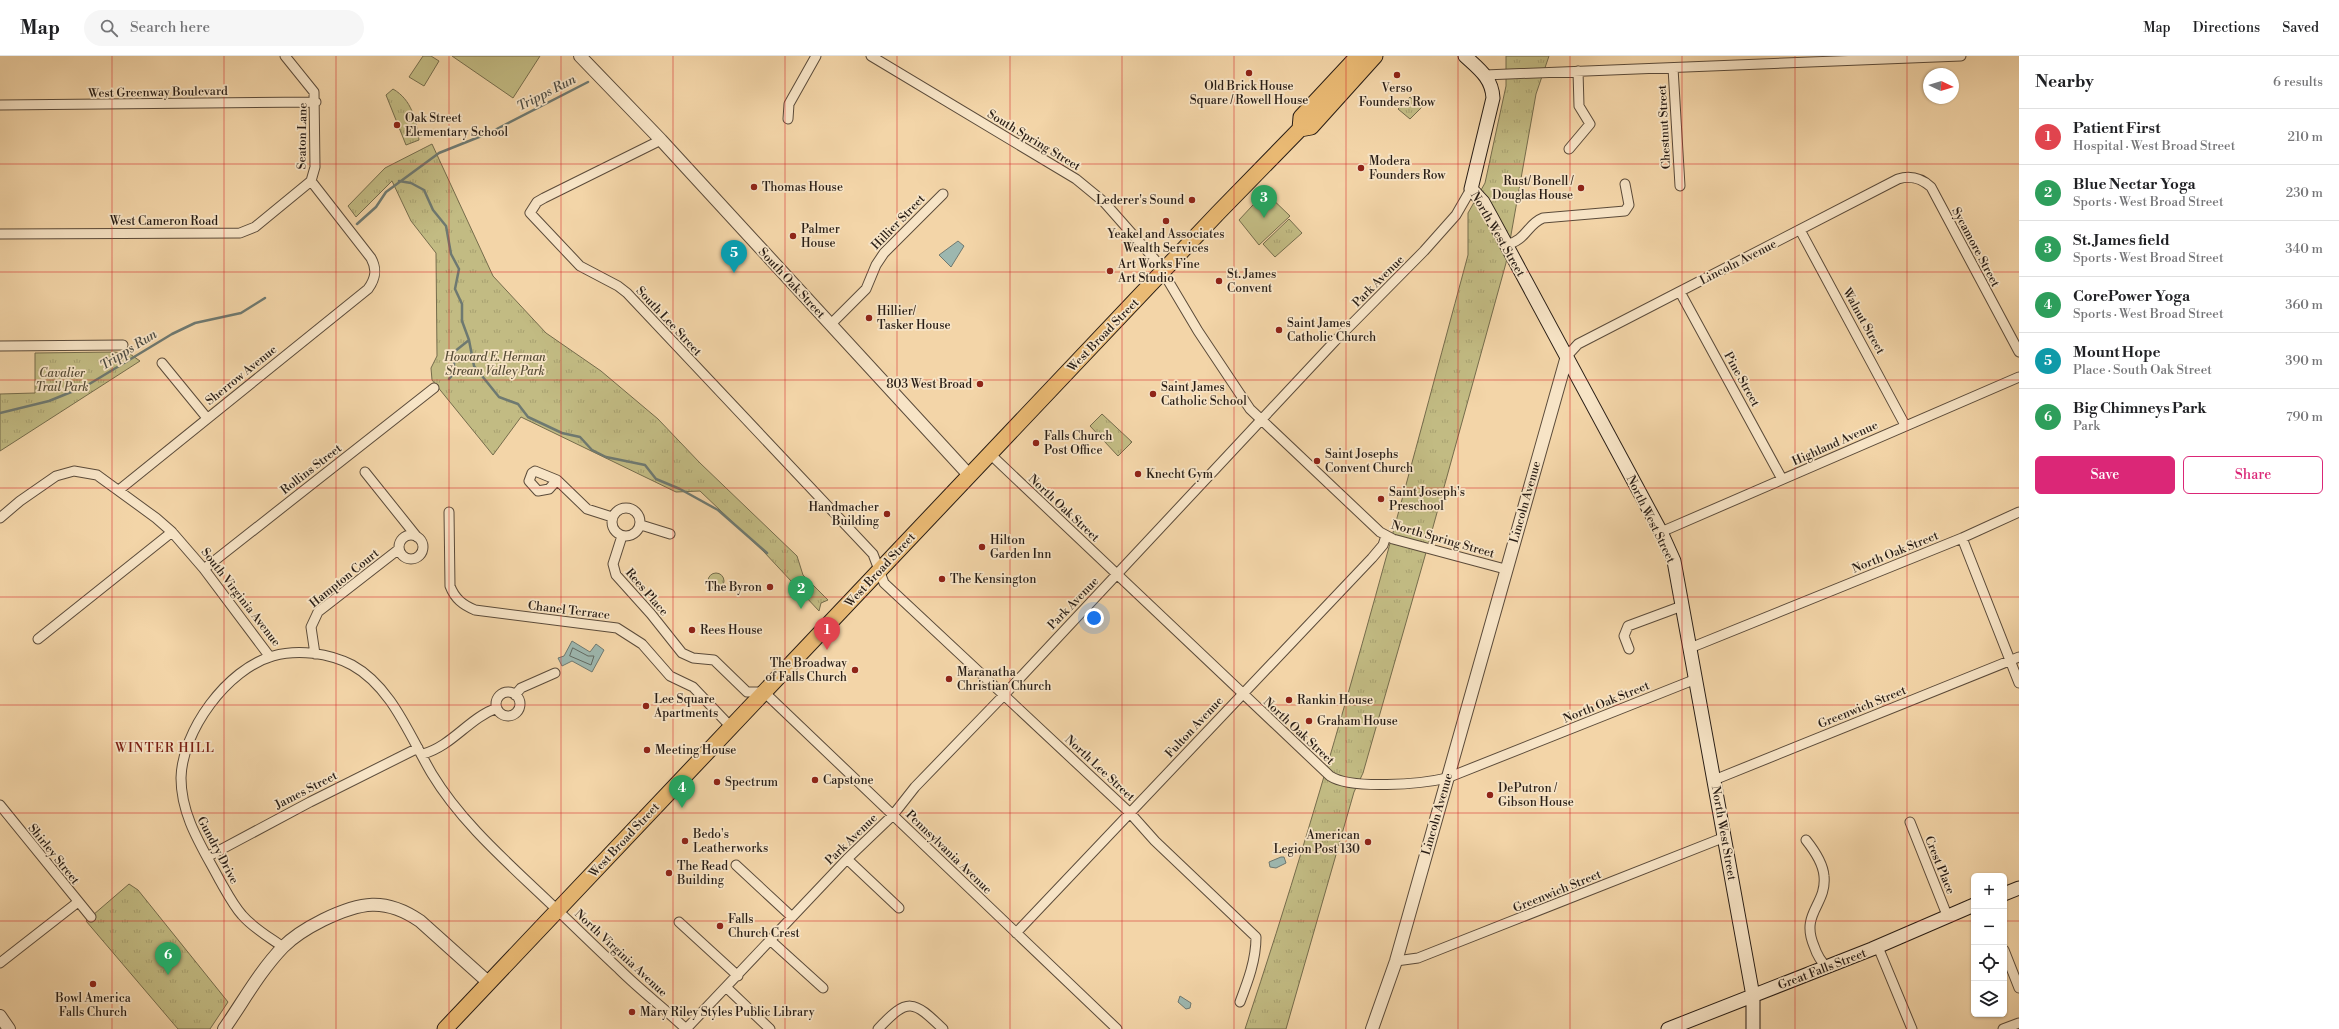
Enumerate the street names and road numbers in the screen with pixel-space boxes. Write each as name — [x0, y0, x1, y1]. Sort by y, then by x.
street label: West Greenway Boulevard — [87, 84, 228, 101]
street label: Chestnut Street — [1655, 84, 1674, 169]
street label: Seaton Lane — [294, 103, 311, 170]
street label: South Spring Street — [984, 107, 1084, 175]
street label: North West Street — [1467, 189, 1528, 280]
street label: Hillier Street — [868, 191, 929, 253]
street label: Sycamore Street — [1948, 205, 2003, 290]
street label: West Cameron Road — [109, 214, 218, 229]
street label: Lincoln Avenue — [1697, 237, 1779, 288]
street label: South Oak Street — [755, 245, 829, 322]
street label: Park Avenue — [1349, 252, 1407, 310]
street label: South Lee Street — [633, 283, 705, 360]
street label: Walnut Street — [1839, 285, 1888, 357]
street label: West Broad Street — [1064, 295, 1143, 376]
street label: Sherrow Avenue — [203, 342, 280, 409]
street label: Pine Street — [1720, 349, 1763, 410]
street label: Highland Avenue — [1790, 418, 1881, 469]
street label: Rollins Street — [278, 440, 345, 498]
street label: Lincoln Avenue — [1507, 459, 1544, 545]
street label: North Oak Street — [1025, 472, 1103, 546]
street label: North West Street — [1623, 473, 1679, 566]
street label: North Spring Street — [1390, 518, 1497, 562]
street label: North Oak Street — [1850, 528, 1941, 577]
street label: West Broad Street — [841, 529, 919, 611]
street label: South Virginia Avenue — [198, 545, 284, 650]
street label: Hampton Court — [307, 545, 383, 611]
street label: Rees Place — [622, 566, 671, 619]
street label: Park Avenue — [1045, 574, 1102, 633]
street label: Chanel Terrace — [527, 598, 611, 623]
street label: North Oak Street — [1561, 678, 1652, 727]
street label: Greenwich Street — [1816, 683, 1909, 732]
street label: Fulton Avenue — [1162, 694, 1227, 761]
street label: North Oak Street — [1260, 695, 1338, 769]
street label: North Lee Street — [1062, 732, 1138, 805]
street label: James Street — [272, 768, 341, 813]
street label: Lincoln Avenue — [1419, 771, 1456, 857]
street label: North West Street — [1708, 785, 1739, 882]
street label: West Broad Street — [585, 799, 663, 881]
street label: Pennsylvania Avenue — [902, 807, 995, 897]
street label: Park Avenue — [822, 811, 881, 868]
street label: Gundry Drive — [194, 814, 242, 886]
street label: Shirley Street — [25, 821, 83, 888]
street label: Crest Place — [1921, 834, 1958, 896]
street label: Greenwich Street — [1511, 867, 1604, 916]
street label: North Virginia Avenue — [571, 906, 670, 1000]
street label: Great Falls Street — [1776, 945, 1869, 993]

